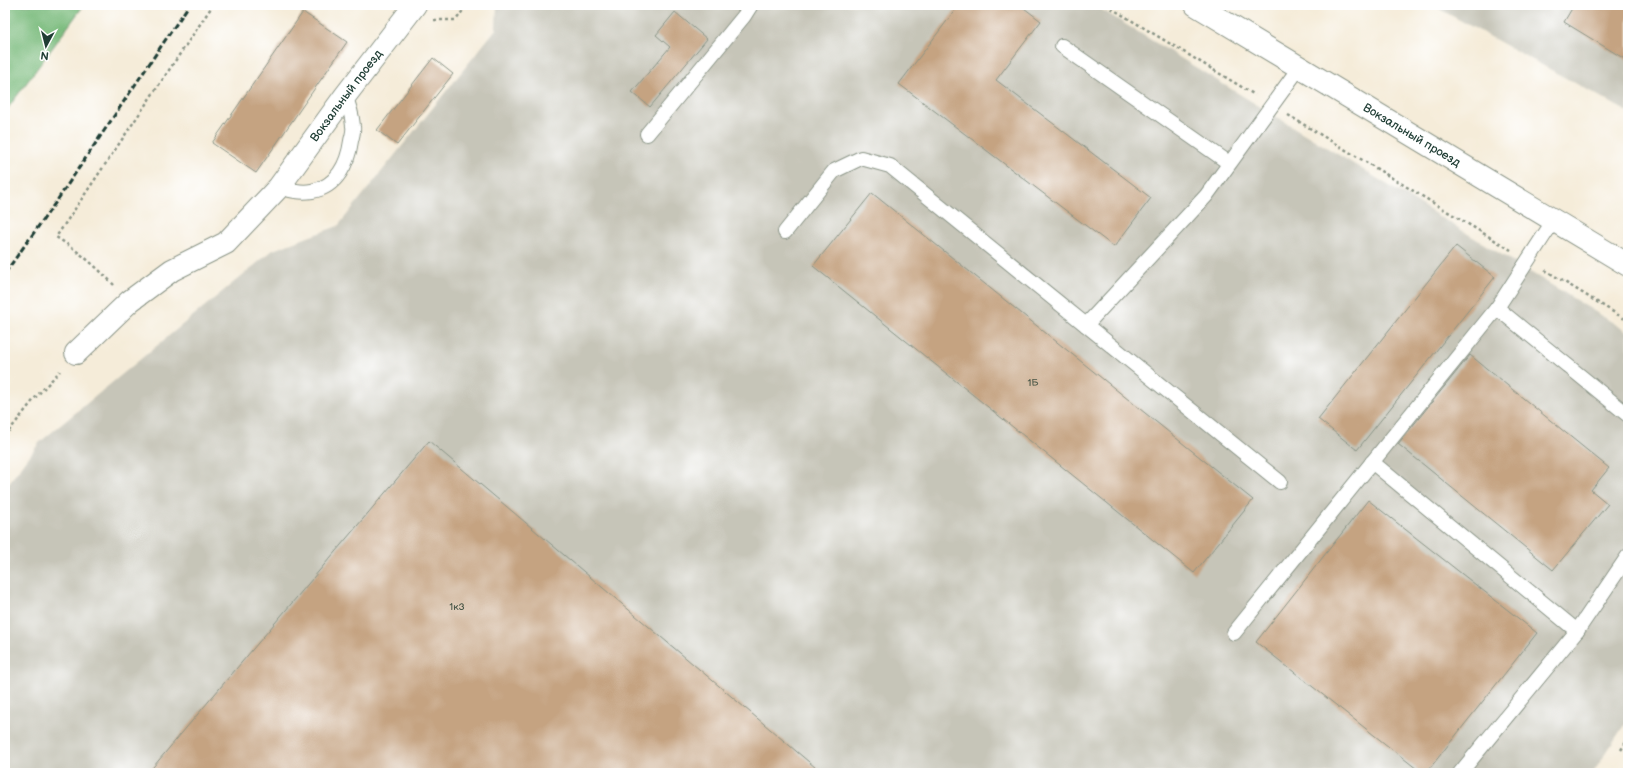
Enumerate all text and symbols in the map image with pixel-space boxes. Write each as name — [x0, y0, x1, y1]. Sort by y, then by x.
north arrow — [26, 26, 66, 66]
street label: Вокзальный проезд — [307, 46, 386, 145]
text: N — [40, 48, 50, 62]
street label: Вокзальный проезд — [1360, 100, 1464, 170]
house number: 1Б — [1028, 377, 1038, 389]
house number: 1к3 — [449, 601, 465, 613]

